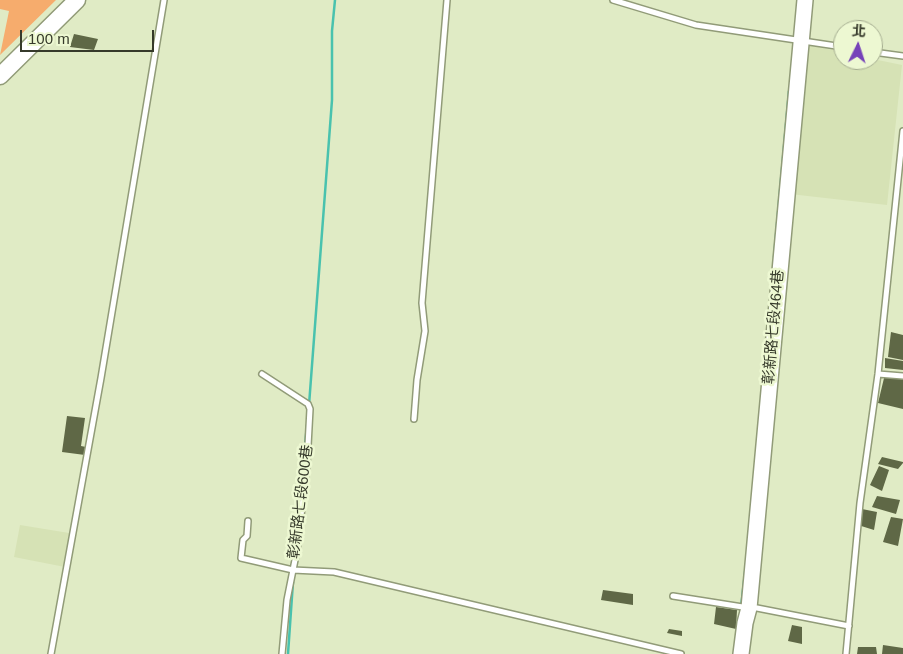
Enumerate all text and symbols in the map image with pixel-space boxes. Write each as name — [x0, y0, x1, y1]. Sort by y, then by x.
scale bar — [22, 20, 156, 52]
north arrow — [833, 20, 883, 70]
text: 北 — [851, 23, 867, 40]
text: 100 m — [28, 30, 70, 47]
street label: 彰新路七段464巷 — [760, 269, 788, 385]
street label: 彰新路七段600巷 — [285, 444, 317, 560]

